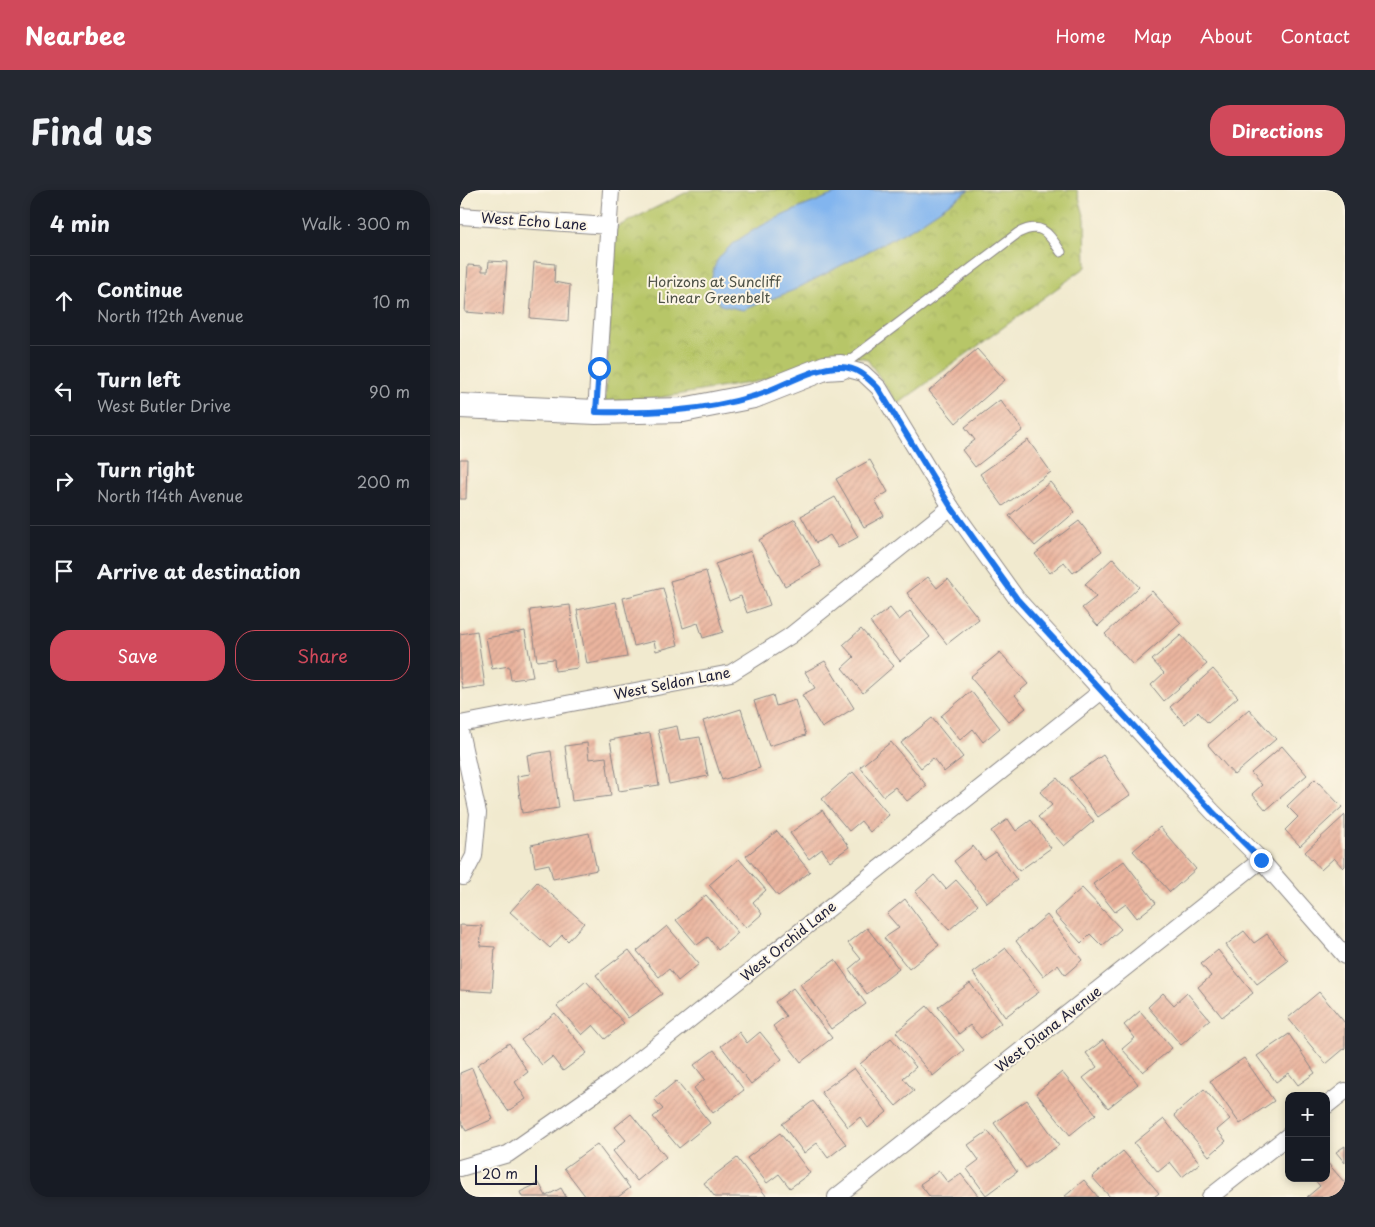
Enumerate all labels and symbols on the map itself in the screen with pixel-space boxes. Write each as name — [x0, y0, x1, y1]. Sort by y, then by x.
street label: West Echo Lane — [480, 207, 588, 235]
park label: Horizons at Suncliff Linear Greenbelt — [648, 271, 782, 308]
route start — [588, 357, 611, 380]
street label: West Seldon Lane — [612, 661, 732, 705]
route end — [1250, 849, 1273, 872]
street label: West Orchid Lane — [736, 896, 841, 986]
street label: West Diana Avenue — [990, 981, 1106, 1077]
scale bar — [475, 1162, 538, 1185]

